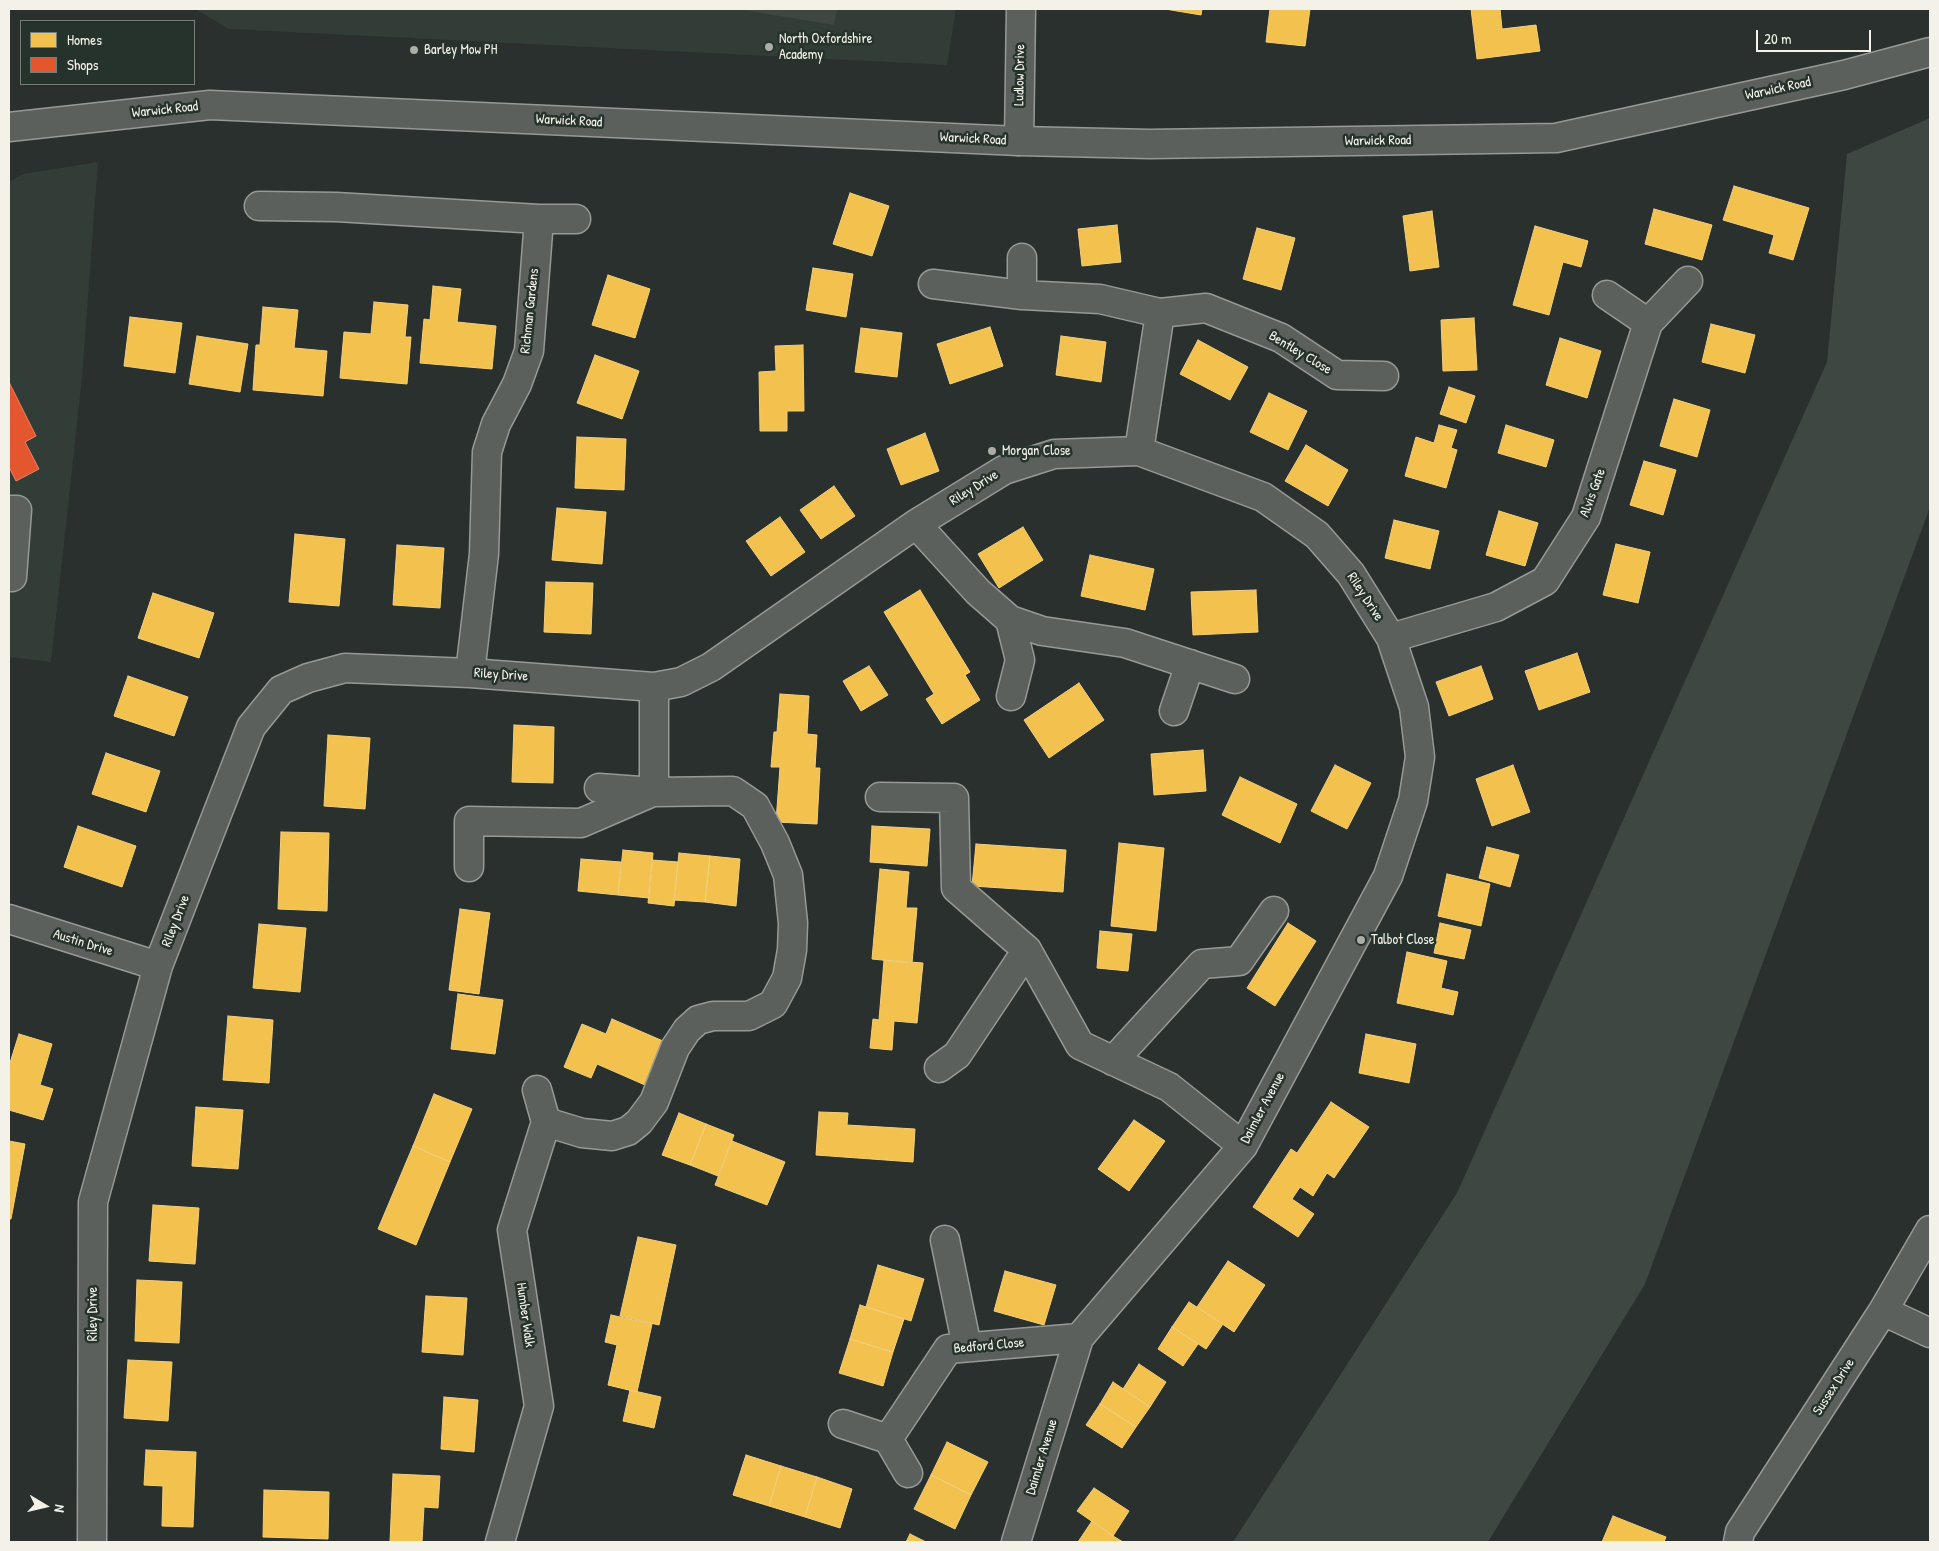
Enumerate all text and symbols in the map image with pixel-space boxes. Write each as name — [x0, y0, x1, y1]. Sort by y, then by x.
legend — [20, 20, 195, 85]
scale bar — [1759, 20, 1874, 52]
text: 20 m — [1764, 28, 1791, 49]
text: Homes — [67, 29, 102, 50]
place label: North Oxfordshire Academy — [779, 31, 872, 64]
marker: North Oxfordshire Academy — [763, 41, 775, 53]
place label: Barley Mow PH — [424, 42, 497, 58]
marker: Barley Mow PH — [408, 44, 420, 56]
street label: Ludlow Drive — [1011, 44, 1029, 106]
text: Shops — [67, 54, 98, 75]
street label: Warwick Road — [1744, 74, 1812, 104]
street label: Warwick Road — [131, 98, 199, 122]
street label: Warwick Road — [535, 111, 603, 131]
street label: Warwick Road — [939, 129, 1007, 149]
street label: Warwick Road — [1345, 132, 1411, 150]
street label: Richman Gardens — [517, 268, 543, 354]
street label: Bentley Close — [1266, 328, 1334, 378]
place label: Morgan Close — [1002, 443, 1071, 459]
marker: Morgan Close — [986, 445, 998, 457]
street label: Riley Drive — [947, 466, 1001, 510]
street label: Alvis Gate — [1576, 466, 1610, 520]
street label: Riley Drive — [1343, 570, 1387, 624]
street label: Riley Drive — [473, 665, 529, 685]
street label: Riley Drive — [158, 893, 194, 949]
street label: Austin Drive — [51, 926, 115, 960]
place label: Talbot Close — [1371, 932, 1434, 948]
marker: Talbot Close — [1355, 934, 1367, 946]
street label: Daimler Avenue — [1237, 1070, 1289, 1146]
street label: Humber Walk — [512, 1282, 538, 1348]
street label: Riley Drive — [85, 1287, 101, 1341]
street label: Bedford Close — [953, 1335, 1025, 1357]
street label: Sussex Drive — [1809, 1355, 1859, 1419]
street label: Daimler Avenue — [1023, 1417, 1061, 1497]
north arrow — [20, 1481, 70, 1531]
text: N — [50, 1503, 70, 1514]

